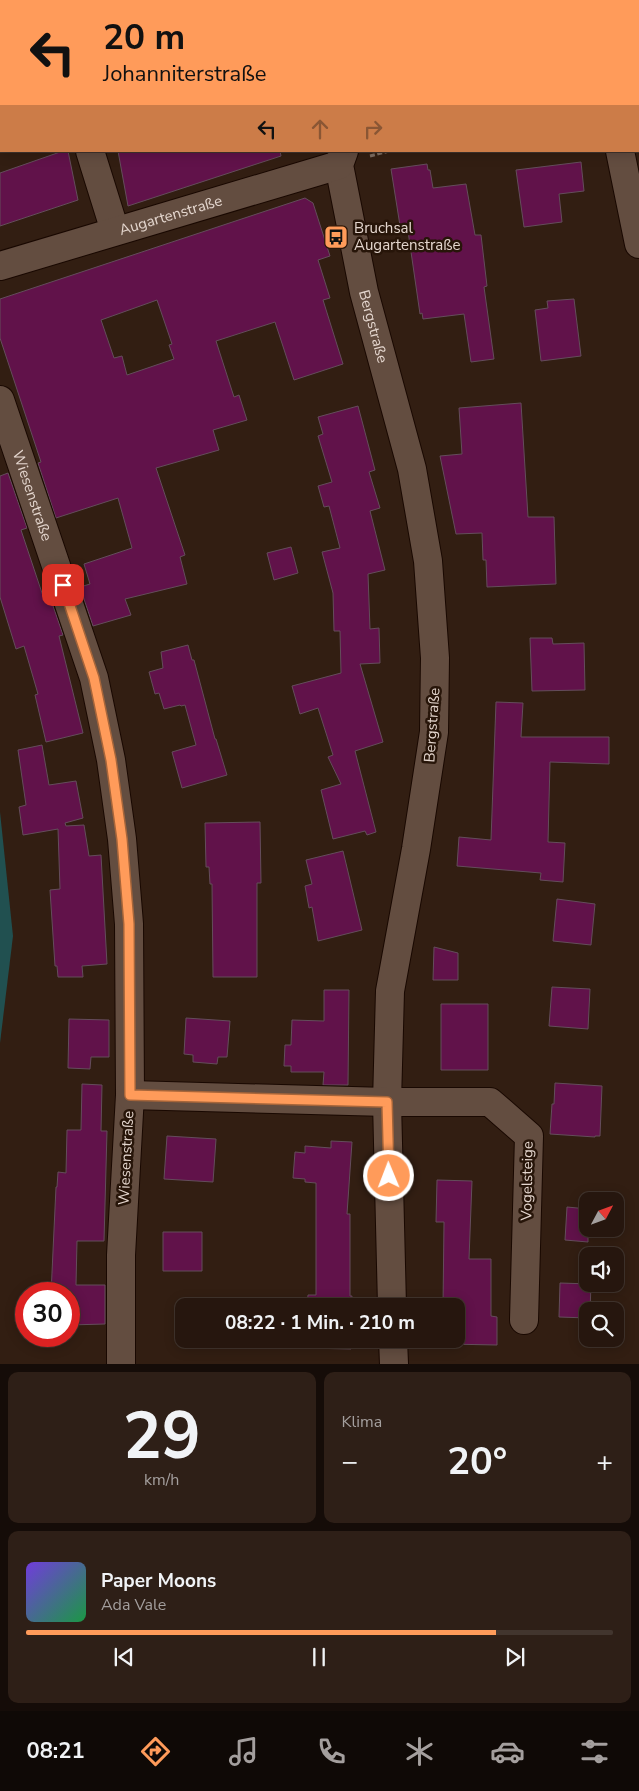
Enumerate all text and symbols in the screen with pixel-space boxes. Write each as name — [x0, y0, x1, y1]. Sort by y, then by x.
text: 20 m — [103, 14, 185, 61]
icon: left — [20, 20, 85, 85]
text: Johanniterstraße — [103, 59, 267, 89]
icon: left — [253, 115, 281, 143]
icon: ahead — [306, 115, 334, 143]
icon: right — [359, 115, 387, 143]
street label: Augartenstraße — [117, 190, 224, 240]
place label: Bruchsal Augartenstraße — [354, 218, 460, 255]
bus stop icon: Bruchsal Augartenstraße — [323, 224, 349, 250]
street label: Bergstraße — [354, 288, 393, 365]
street label: Wiesenstraße — [8, 448, 57, 544]
pin — [42, 564, 84, 606]
icon: arrive — [49, 571, 77, 599]
street label: Bergstraße — [419, 687, 445, 763]
street label: Wiesenstraße — [114, 1110, 138, 1206]
street label: Vogelsteige — [516, 1141, 538, 1222]
position arrow — [362, 1149, 414, 1201]
north arrow — [579, 1192, 624, 1238]
map controls — [579, 1192, 624, 1347]
button: sound — [579, 1247, 624, 1292]
speed limit sign: 30 — [15, 1282, 80, 1347]
button: search — [579, 1302, 624, 1347]
text: 08:22 · 1 Min. · 210 m — [225, 1310, 415, 1336]
text: 29 — [123, 1392, 201, 1481]
text: Klima — [342, 1411, 382, 1433]
text: 20° — [447, 1436, 507, 1487]
text: − — [342, 1443, 358, 1481]
text: + — [596, 1443, 613, 1481]
text: km/h — [144, 1469, 179, 1491]
text: Paper Moons — [101, 1568, 216, 1594]
text: Ada Vale — [101, 1594, 166, 1616]
icon: previous — [110, 1643, 138, 1671]
icon: pause — [305, 1643, 333, 1671]
icon: next — [501, 1643, 529, 1671]
icon: directions — [138, 1734, 173, 1769]
icon: music — [226, 1734, 261, 1769]
icon: phone — [314, 1734, 349, 1769]
icon: climate — [402, 1734, 437, 1769]
icon: car — [490, 1734, 525, 1769]
icon: filters — [577, 1734, 612, 1769]
text: 08:21 — [26, 1736, 85, 1766]

